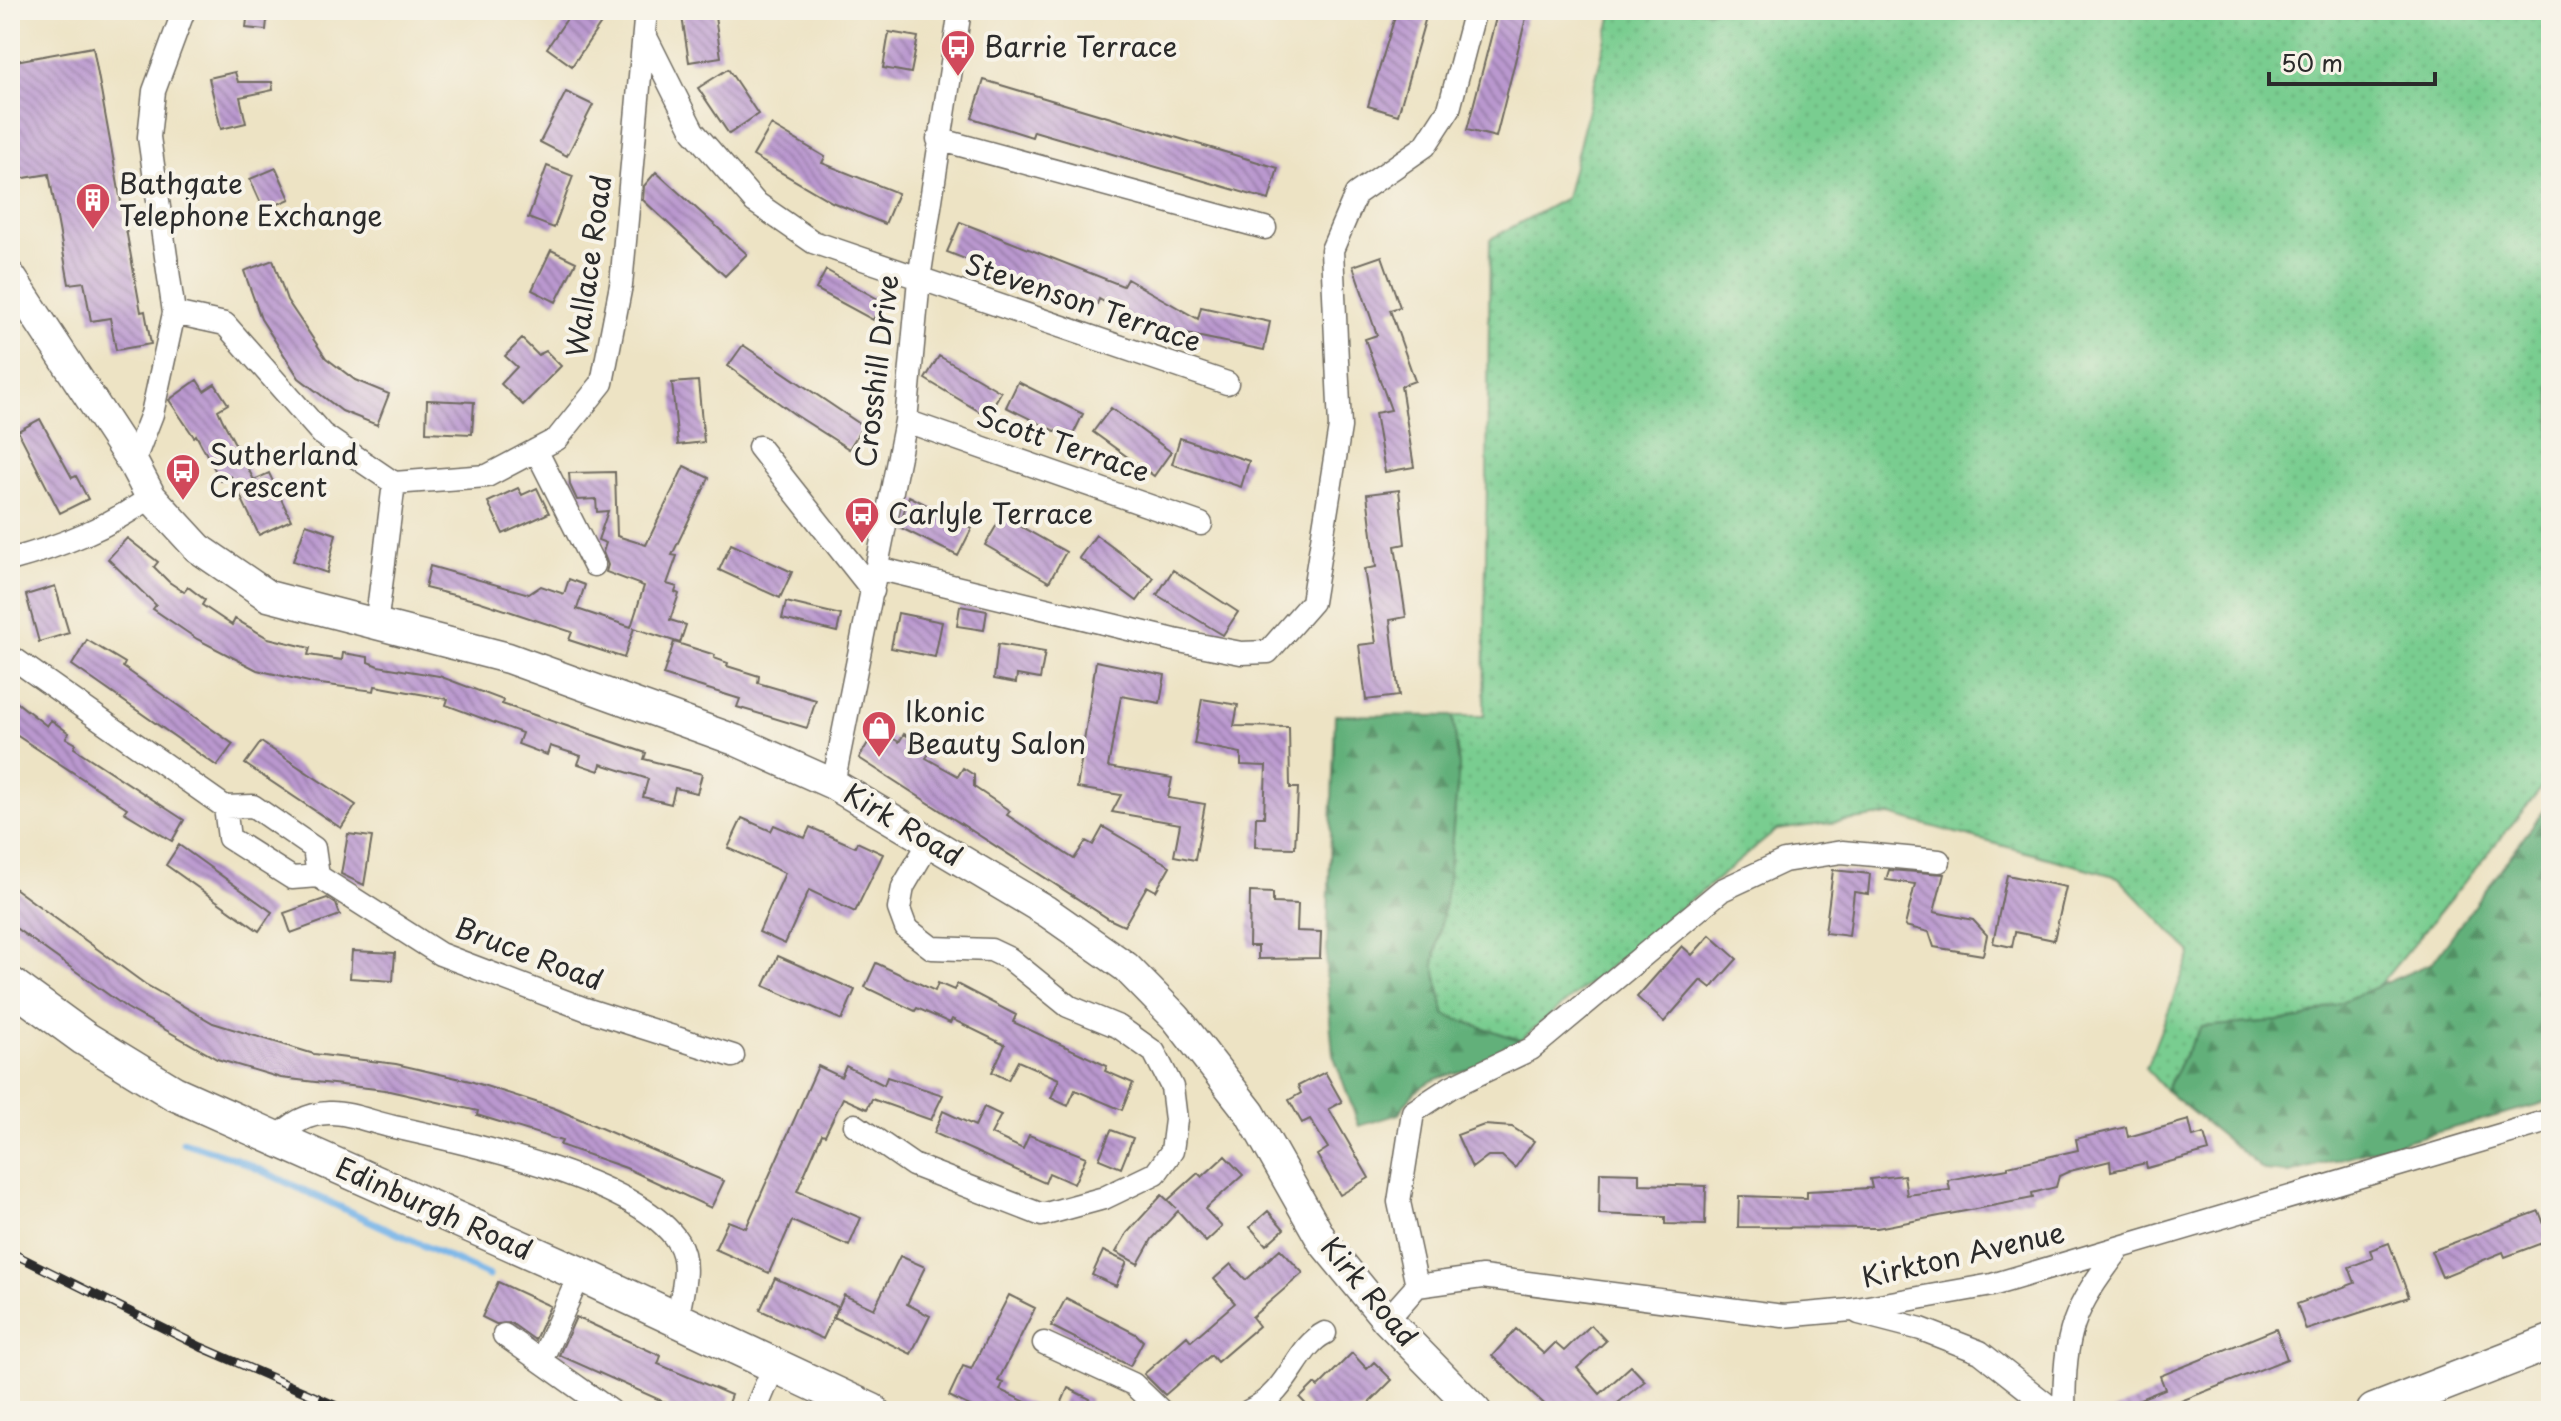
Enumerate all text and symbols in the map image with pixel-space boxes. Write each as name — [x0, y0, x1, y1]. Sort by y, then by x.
place label: Barrie Terrace — [984, 24, 1177, 67]
bus stop icon: Barrie Terrace — [939, 28, 977, 78]
scale bar — [2269, 36, 2435, 86]
text: 50 m — [2281, 44, 2343, 80]
place label: Bathgate Telephone Exchange — [119, 161, 383, 236]
street label: Wallace Road — [553, 172, 622, 360]
building icon: Bathgate Telephone Exchange — [74, 181, 112, 231]
street label: Stevenson Terrace — [960, 241, 1207, 362]
street label: Crosshill Drive — [842, 272, 909, 470]
street label: Scott Terrace — [971, 393, 1156, 492]
place label: Sutherland Crescent — [209, 432, 358, 507]
bus stop icon: Sutherland Crescent — [164, 452, 202, 502]
place label: Carlyle Terrace — [888, 491, 1093, 534]
bus stop icon: Carlyle Terrace — [843, 495, 881, 545]
place label: Ikonic Beauty Salon — [905, 689, 1086, 764]
shop icon: Ikonic Beauty Salon — [860, 709, 898, 759]
street label: Kirk Road — [836, 771, 971, 876]
street label: Bruce Road — [449, 905, 610, 1001]
street label: Edinburgh Road — [329, 1145, 540, 1270]
street label: Kirkton Avenue — [1857, 1209, 2068, 1298]
street label: Kirk Road — [1311, 1227, 1429, 1355]

